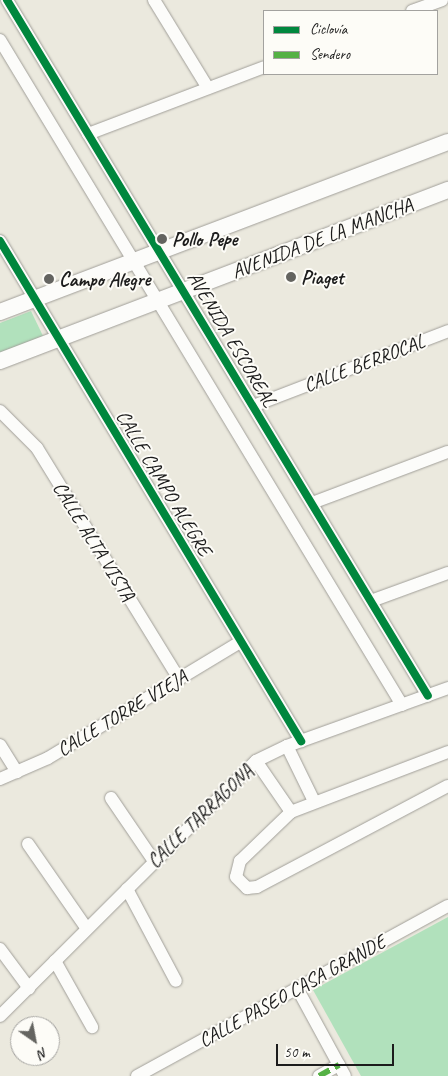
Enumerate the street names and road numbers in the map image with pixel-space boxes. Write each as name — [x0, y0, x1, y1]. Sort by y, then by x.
street label: AVENIDA DE LA MANCHA — [228, 192, 416, 284]
street label: AVENIDA ESCOREAL — [183, 268, 281, 410]
street label: CALLE BERROCAL — [300, 329, 428, 397]
street label: CALLE CAMPO ALEGRE — [111, 406, 217, 560]
street label: CALLE ALTA VISTA — [48, 477, 140, 605]
street label: CALLE TORRE VIEJA — [52, 665, 192, 761]
street label: CALLE TARRAGONA — [142, 759, 258, 873]
street label: CALLE PASEO CASA GRANDE — [195, 930, 389, 1052]

